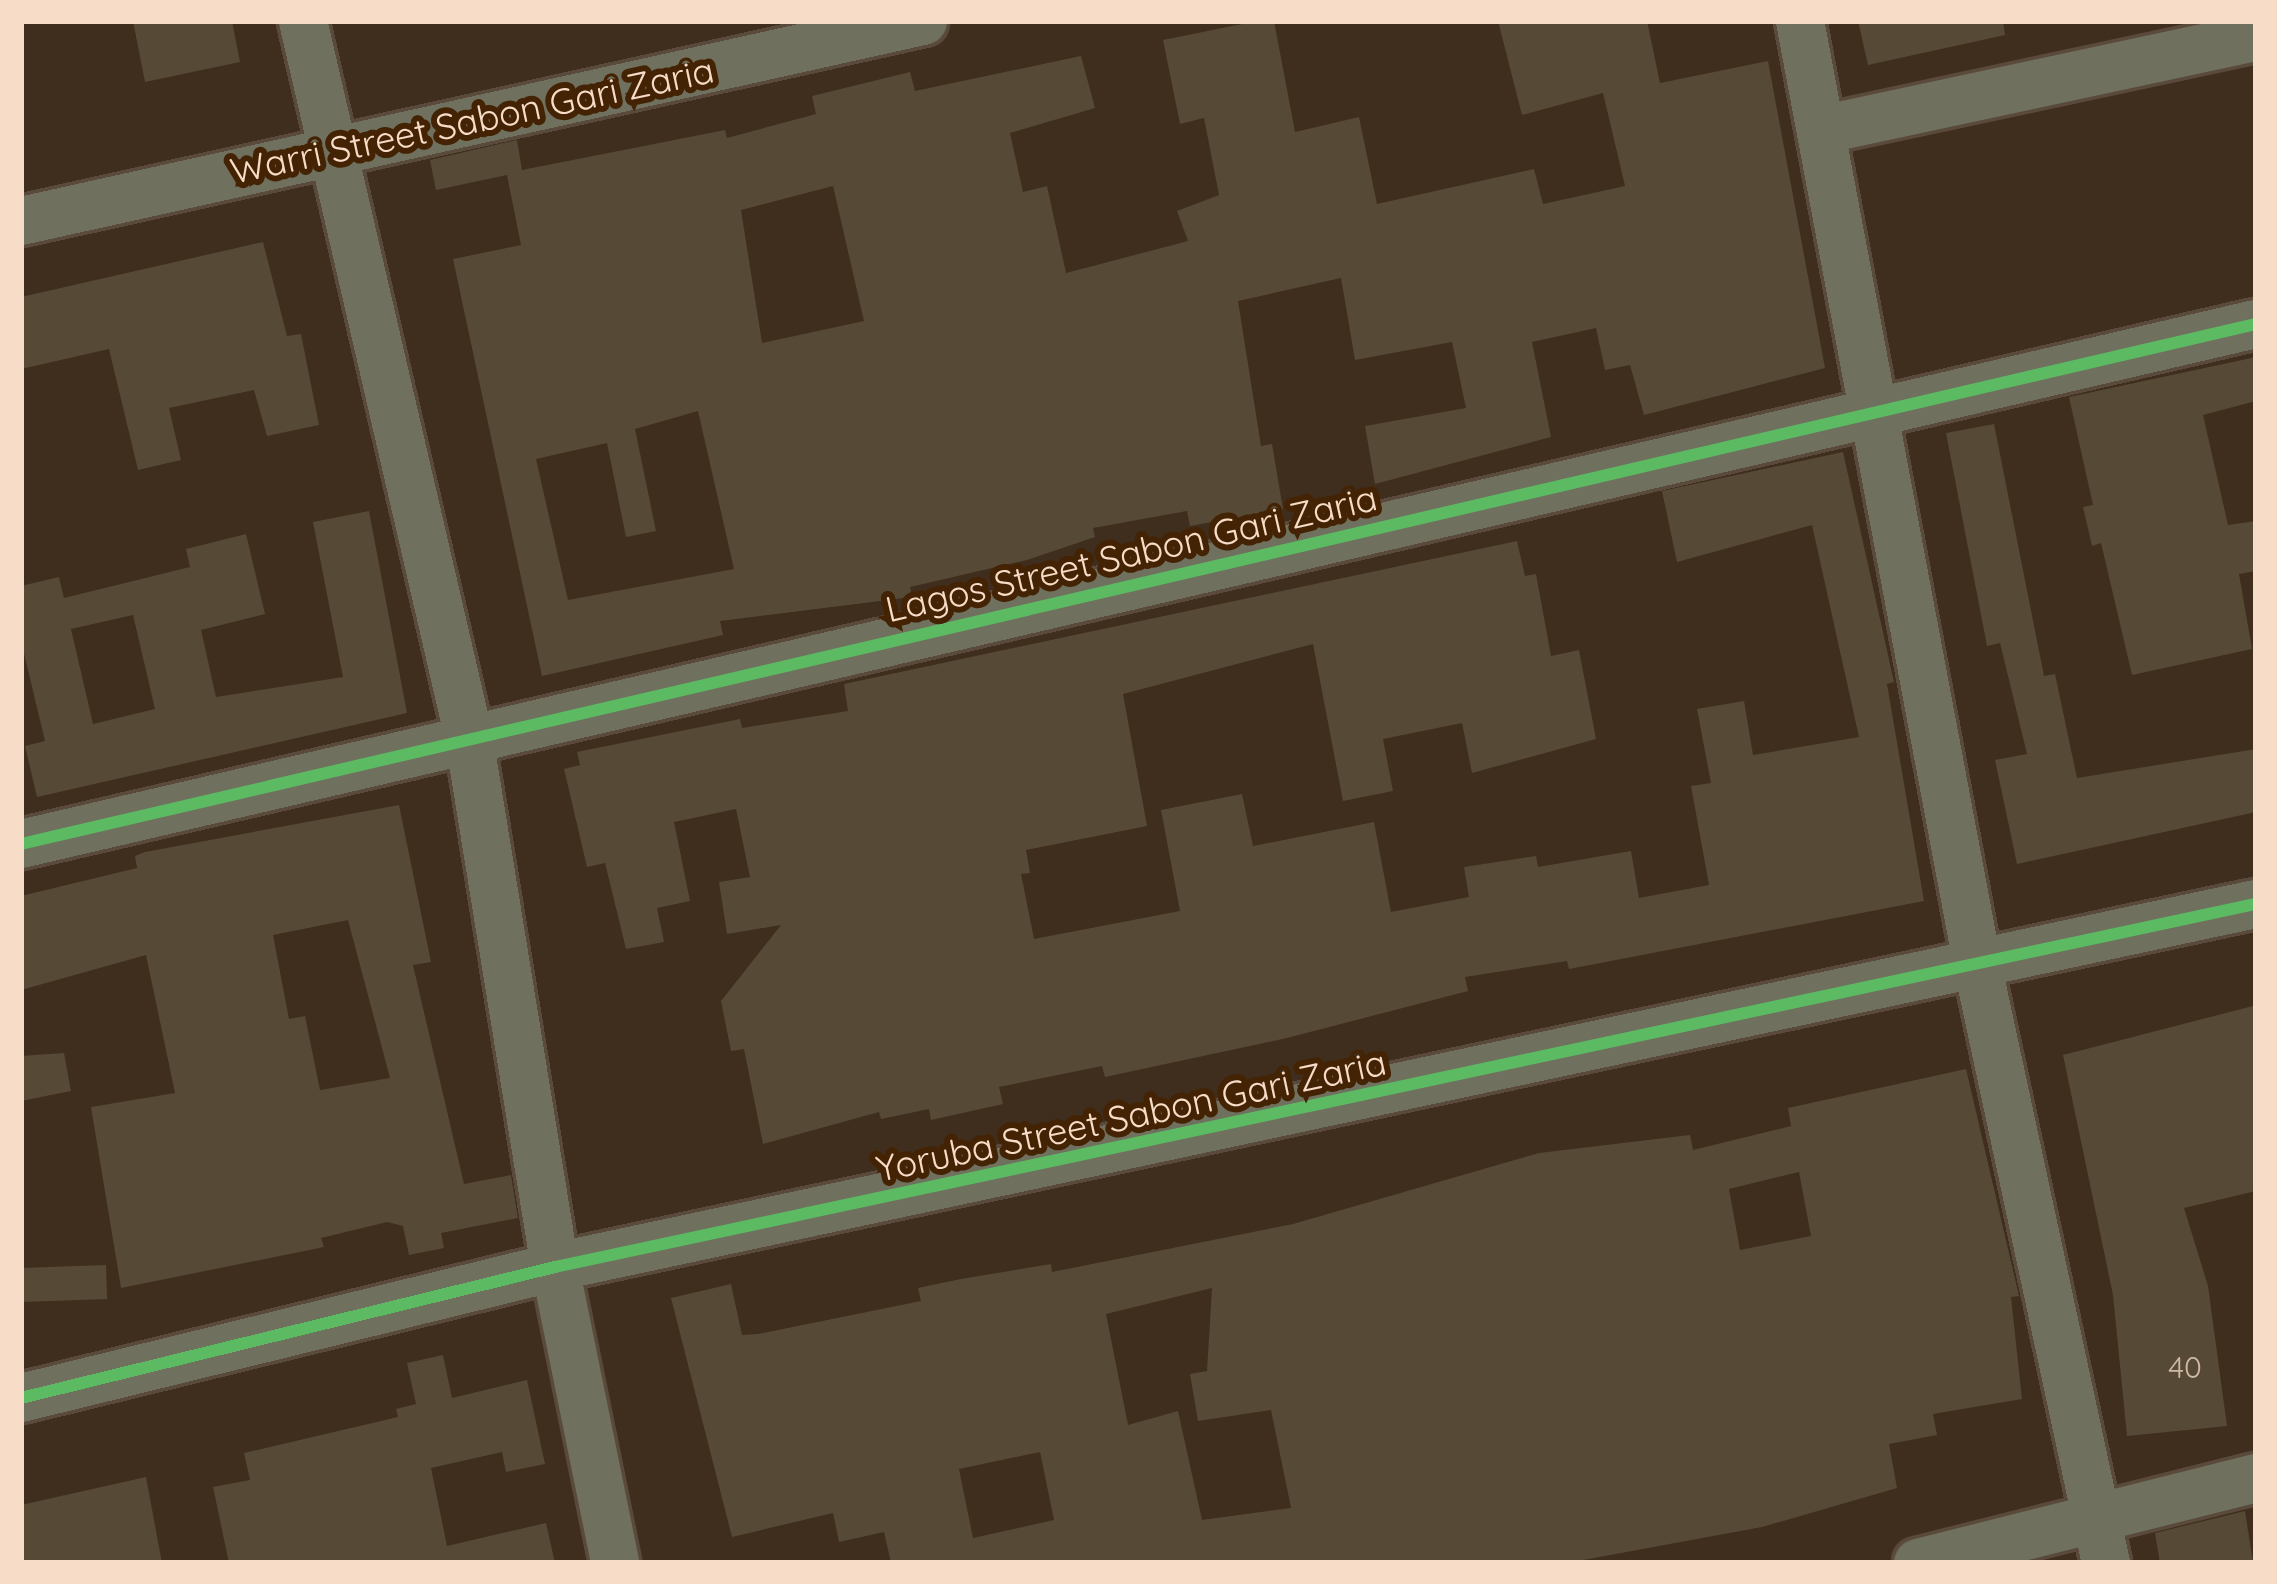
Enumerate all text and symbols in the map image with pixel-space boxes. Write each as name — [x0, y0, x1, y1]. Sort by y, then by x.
street label: Warri Street Sabon Gari Zaria — [226, 48, 718, 192]
street label: Lagos Street Sabon Gari Zaria — [881, 475, 1381, 631]
street label: Yoruba Street Sabon Gari Zaria — [872, 1040, 1390, 1190]
house number: 40 — [2168, 1349, 2202, 1385]

